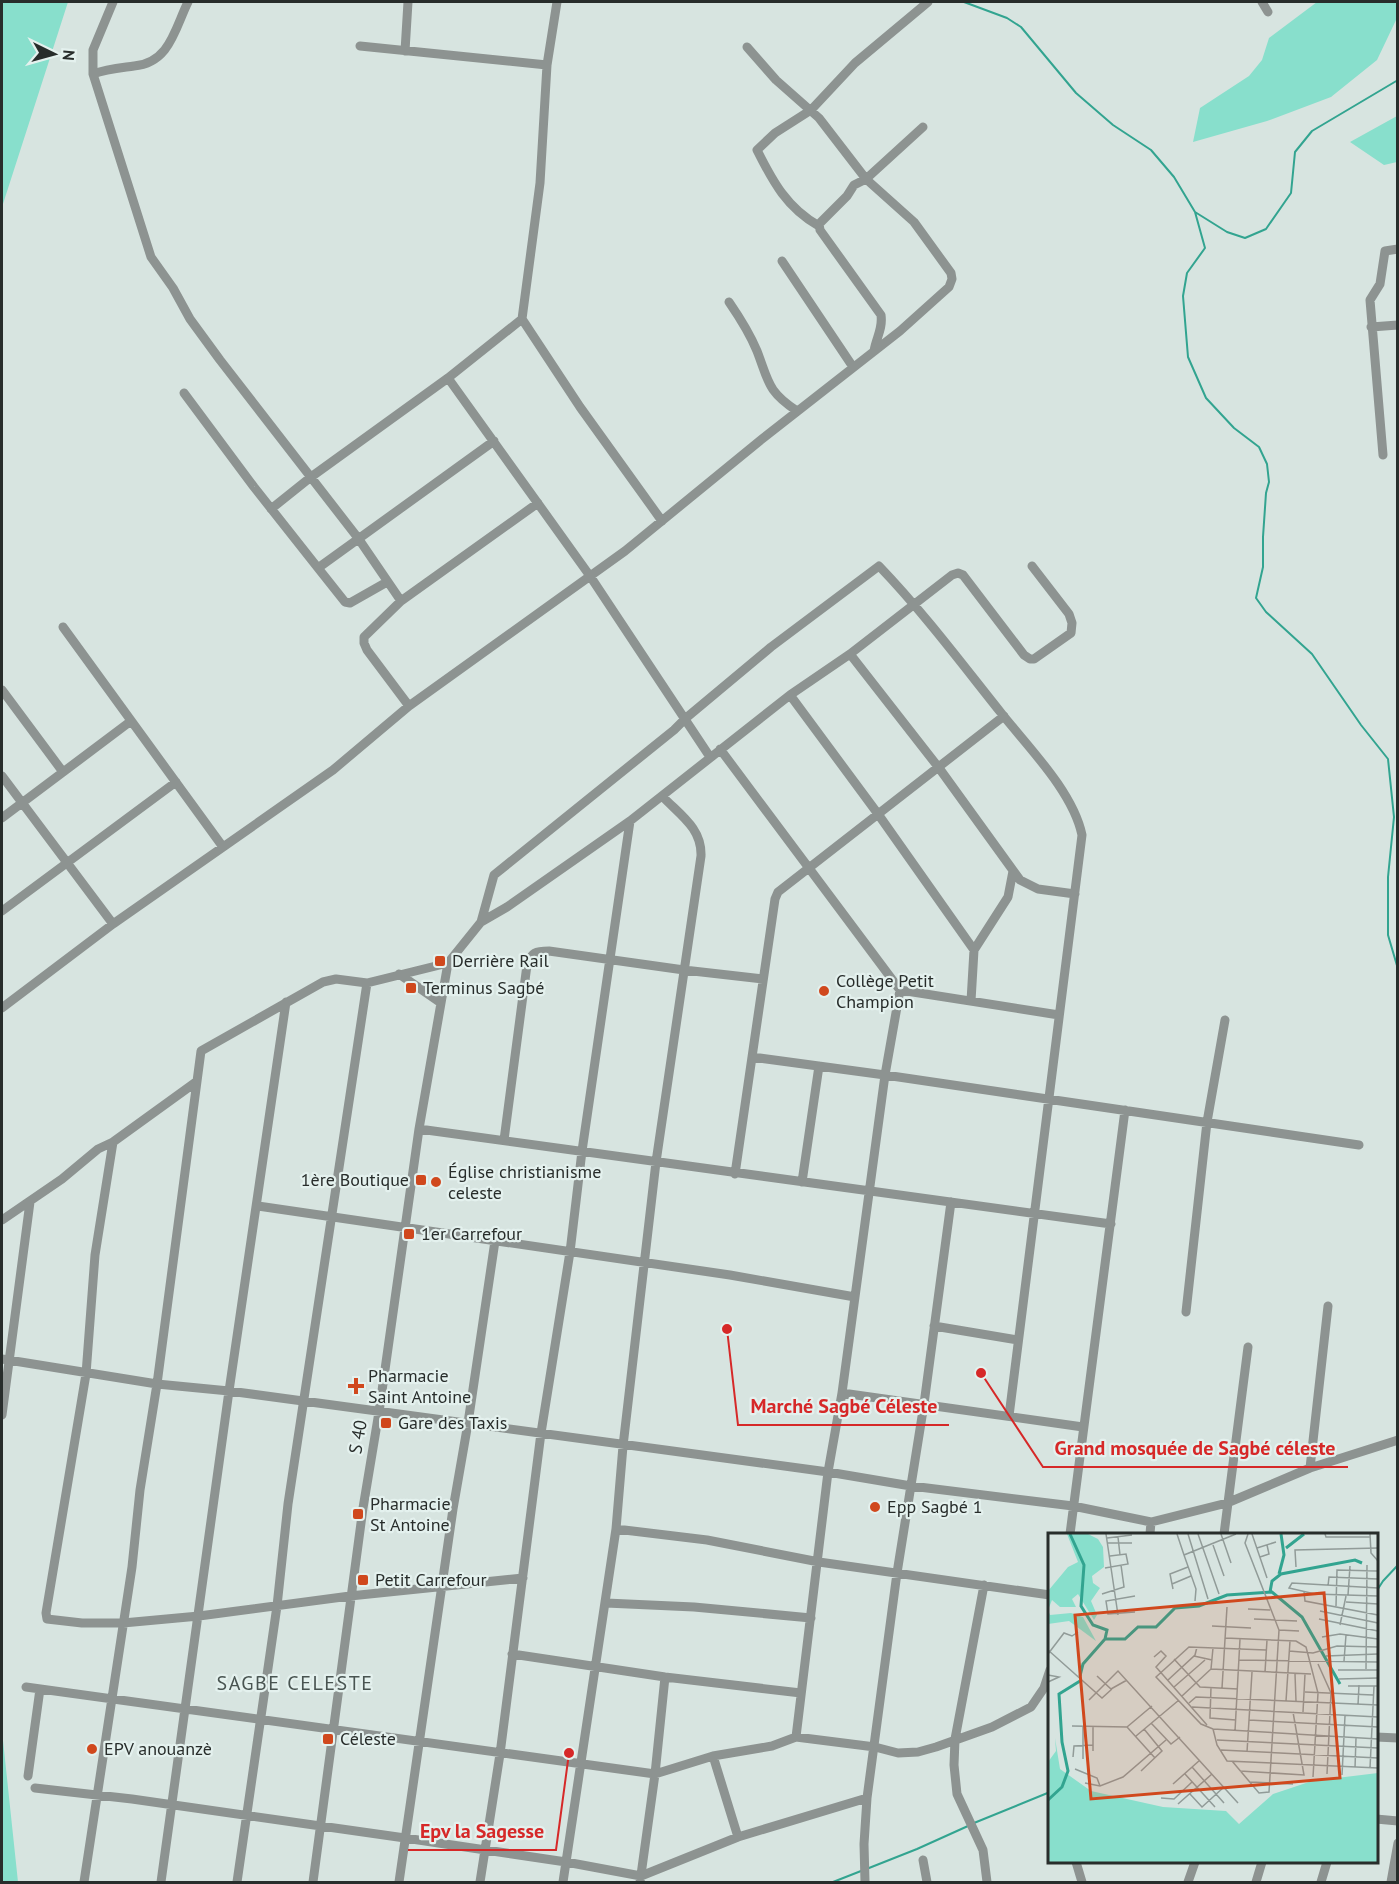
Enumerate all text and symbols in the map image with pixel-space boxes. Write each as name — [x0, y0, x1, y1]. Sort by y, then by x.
north arrow — [24, 24, 84, 84]
text: N — [59, 49, 79, 61]
place label: Derrière Rail — [452, 949, 549, 972]
marker: Derrière Rail — [433, 954, 447, 968]
place label: Collège Petit Champion — [836, 969, 934, 1013]
place label: Terminus Sagbé — [423, 976, 544, 999]
marker: Terminus Sagbé — [404, 981, 418, 995]
marker: Collège Petit Champion — [817, 984, 831, 998]
place label: Église christianisme celeste — [448, 1160, 601, 1204]
place label: 1ère Boutique — [301, 1168, 409, 1191]
marker: 1ère Boutique — [414, 1173, 428, 1187]
marker: Église christianisme celeste — [429, 1175, 443, 1189]
place label: 1er Carrefour — [421, 1222, 522, 1245]
marker: 1er Carrefour — [402, 1227, 416, 1241]
place label: Pharmacie Saint Antoine — [368, 1364, 471, 1408]
marker: Pharmacie Saint Antoine — [349, 1379, 363, 1393]
callout: Marché Sagbé Céleste — [738, 1387, 949, 1425]
text: Marché Sagbé Céleste — [751, 1393, 937, 1419]
place label: Gare des Taxis — [398, 1411, 507, 1434]
marker: Gare des Taxis — [379, 1416, 393, 1430]
street label: S 40 — [343, 1418, 372, 1456]
callout: Grand mosquée de Sagbé céleste — [1043, 1429, 1348, 1467]
text: Grand mosquée de Sagbé céleste — [1054, 1435, 1336, 1461]
place label: Pharmacie St Antoine — [370, 1492, 451, 1536]
place label: Epp Sagbé 1 — [887, 1495, 983, 1518]
marker: Epp Sagbé 1 — [868, 1500, 882, 1514]
marker: Pharmacie St Antoine — [351, 1507, 365, 1521]
inset map — [1048, 1533, 1378, 1863]
place label: Petit Carrefour — [375, 1568, 487, 1591]
marker: Petit Carrefour — [356, 1573, 370, 1587]
district label: SAGBE CELESTE — [217, 1670, 373, 1696]
place label: Céleste — [340, 1727, 396, 1750]
marker: Céleste — [321, 1732, 335, 1746]
place label: EPV anouanzè — [104, 1737, 212, 1760]
marker: EPV anouanzè — [85, 1742, 99, 1756]
callout: Epv la Sagesse — [408, 1812, 556, 1850]
text: Epv la Sagesse — [420, 1818, 544, 1844]

